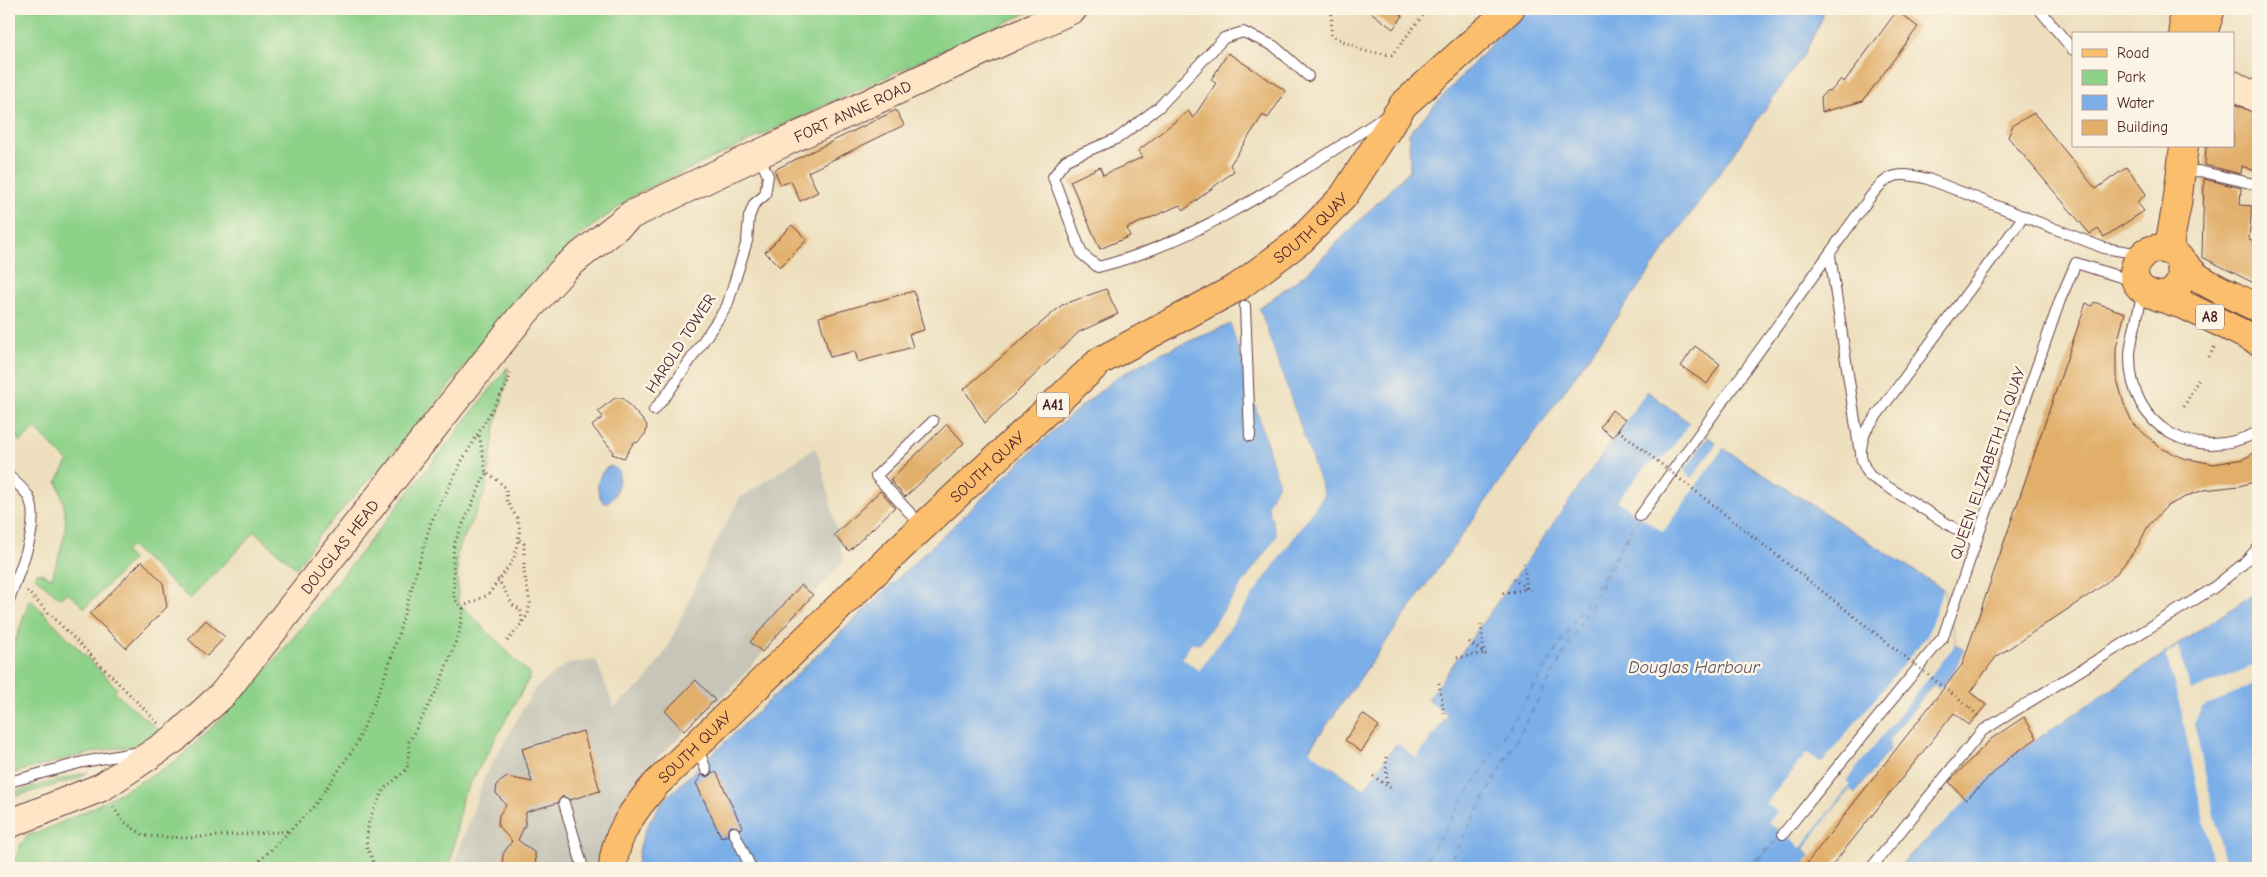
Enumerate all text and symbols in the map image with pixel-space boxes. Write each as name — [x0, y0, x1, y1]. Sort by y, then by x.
legend — [2072, 32, 2234, 148]
text: Road — [2117, 44, 2149, 62]
text: Park — [2117, 68, 2146, 86]
street label: FORT ANNE ROAD — [792, 77, 914, 147]
text: Water — [2117, 94, 2154, 112]
text: Building — [2117, 118, 2168, 136]
street label: SOUTH QUAY — [1270, 189, 1353, 267]
street label: HAROLD TOWER — [642, 290, 720, 396]
road number: A8 — [2196, 304, 2224, 330]
street label: QUEEN ELIZABETH II QUAY — [1946, 364, 2030, 562]
road number: A41 — [1037, 392, 1069, 418]
street label: SOUTH QUAY — [947, 428, 1029, 507]
street label: DOUGLAS HEAD — [298, 496, 383, 598]
water label: Douglas Harbour — [1628, 657, 1761, 678]
street label: SOUTH QUAY — [655, 707, 736, 787]

